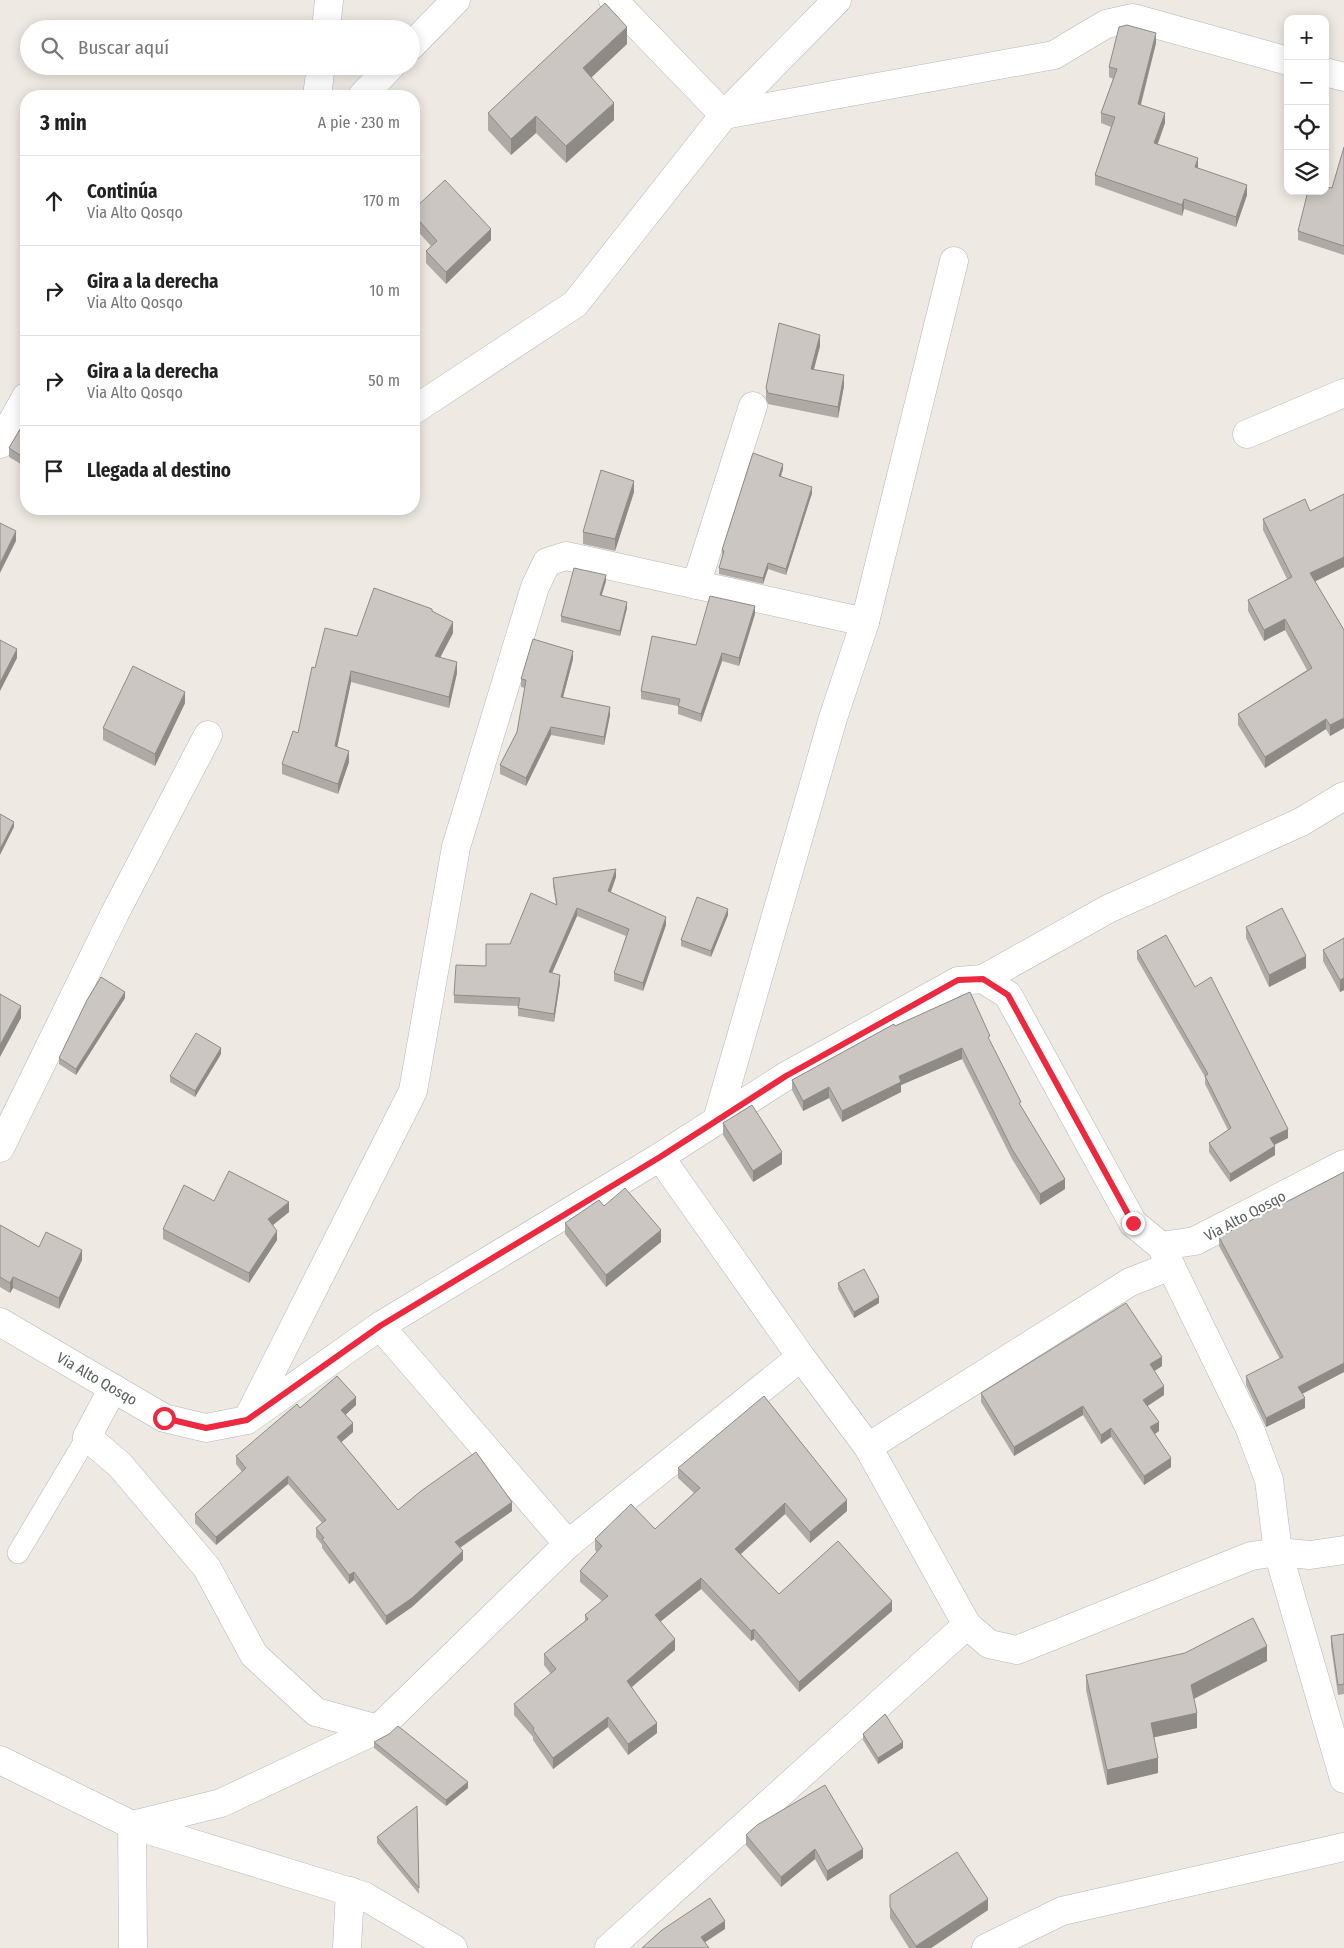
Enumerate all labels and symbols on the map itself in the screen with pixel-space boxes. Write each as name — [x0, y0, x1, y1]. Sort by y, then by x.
street label: Via Alto Qosqo — [1201, 1187, 1289, 1245]
route end — [1122, 1212, 1145, 1235]
street label: Via Alto Qosqo — [54, 1349, 141, 1409]
route start — [153, 1407, 176, 1430]

